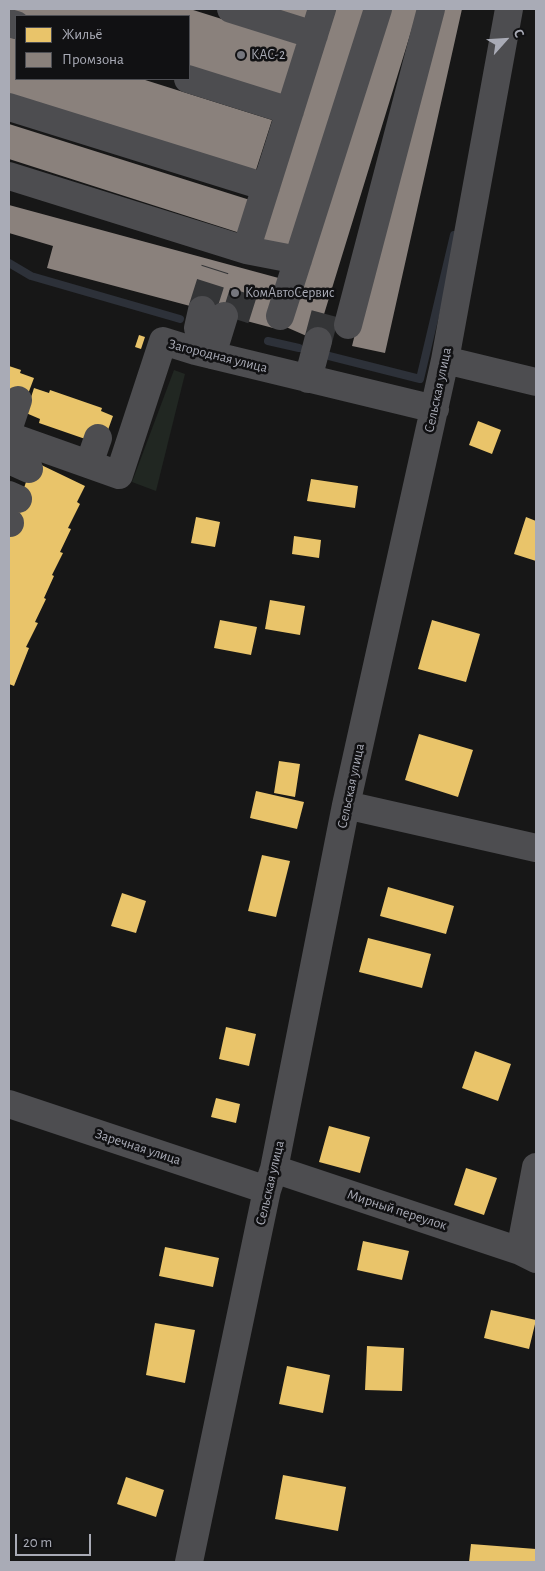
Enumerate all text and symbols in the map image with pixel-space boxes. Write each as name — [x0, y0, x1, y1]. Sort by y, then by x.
legend — [15, 15, 190, 80]
north arrow — [480, 15, 530, 65]
text: Жильё — [62, 27, 102, 42]
text: С — [510, 27, 526, 40]
place label: КАС-2 — [251, 47, 285, 63]
marker: КАС-2 — [235, 49, 247, 61]
text: Промзона — [62, 52, 124, 67]
place label: КомАвтоСервис — [245, 285, 335, 301]
marker: КомАвтоСервис — [229, 287, 241, 299]
street label: Загородная улица — [167, 336, 269, 376]
street label: Сельская улица — [421, 346, 455, 434]
street label: Сельская улица — [334, 742, 368, 830]
street label: Заречная улица — [93, 1125, 183, 1169]
street label: Сельская улица — [252, 1139, 288, 1227]
street label: Мирный переулок — [345, 1186, 449, 1234]
scale bar — [18, 1524, 94, 1556]
text: 20 m — [23, 1535, 52, 1550]

